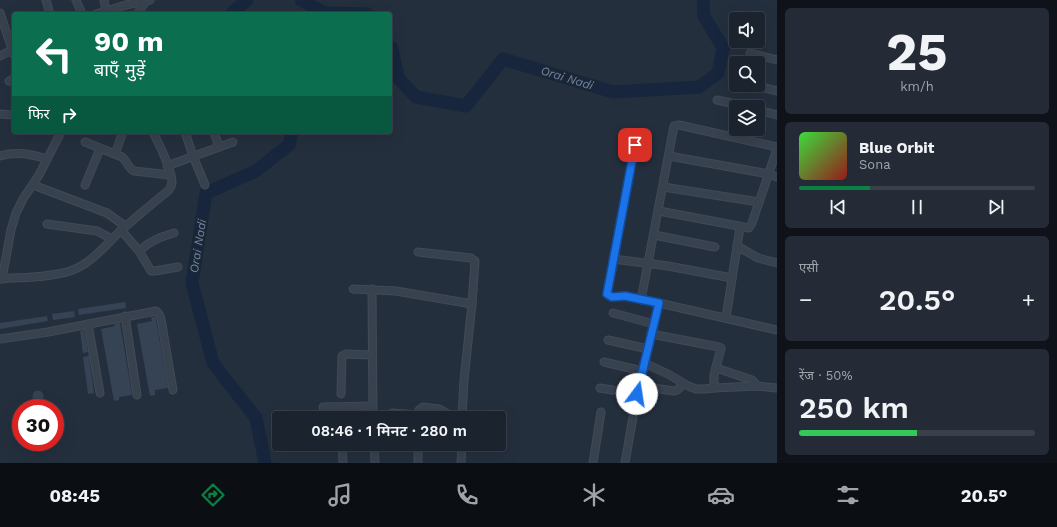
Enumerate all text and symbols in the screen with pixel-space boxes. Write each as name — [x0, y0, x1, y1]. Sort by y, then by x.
map controls — [729, 12, 765, 136]
button: sound — [729, 12, 765, 48]
text: 25 — [886, 22, 948, 83]
text: 90 m — [94, 25, 164, 58]
icon: left — [28, 28, 80, 80]
button: search — [729, 56, 765, 92]
text: बाएँ मुड़ें — [94, 59, 145, 80]
water label: Orai Nadi — [539, 63, 596, 93]
text: km/h — [900, 79, 934, 94]
button: layers — [729, 100, 765, 136]
icon: right — [58, 104, 80, 126]
text: फिर — [28, 105, 50, 123]
pin — [618, 128, 652, 162]
icon: arrive — [624, 134, 646, 156]
text: Blue Orbit — [859, 139, 934, 157]
text: Sona — [859, 157, 891, 172]
icon: previous — [827, 196, 849, 218]
icon: pause — [906, 196, 928, 218]
icon: next — [985, 196, 1007, 218]
water label: Orai Nadi — [187, 217, 209, 274]
text: एसी — [799, 260, 818, 275]
text: 20.5° — [879, 282, 955, 317]
text: − — [799, 287, 812, 312]
text: + — [1022, 287, 1035, 312]
text: रेंज · 50% — [799, 368, 853, 383]
position arrow — [616, 373, 658, 415]
text: 250 km — [799, 390, 909, 425]
speed limit sign: 30 — [12, 399, 64, 451]
text: 08:46 · 1 मिनट · 280 m — [311, 422, 467, 440]
icon: directions — [199, 481, 227, 509]
icon: music — [326, 481, 354, 509]
icon: phone — [453, 481, 481, 509]
icon: climate — [580, 481, 608, 509]
icon: car — [707, 481, 735, 509]
icon: filters — [834, 481, 862, 509]
text: 08:45 — [49, 485, 100, 506]
text: 20.5° — [961, 485, 1007, 506]

